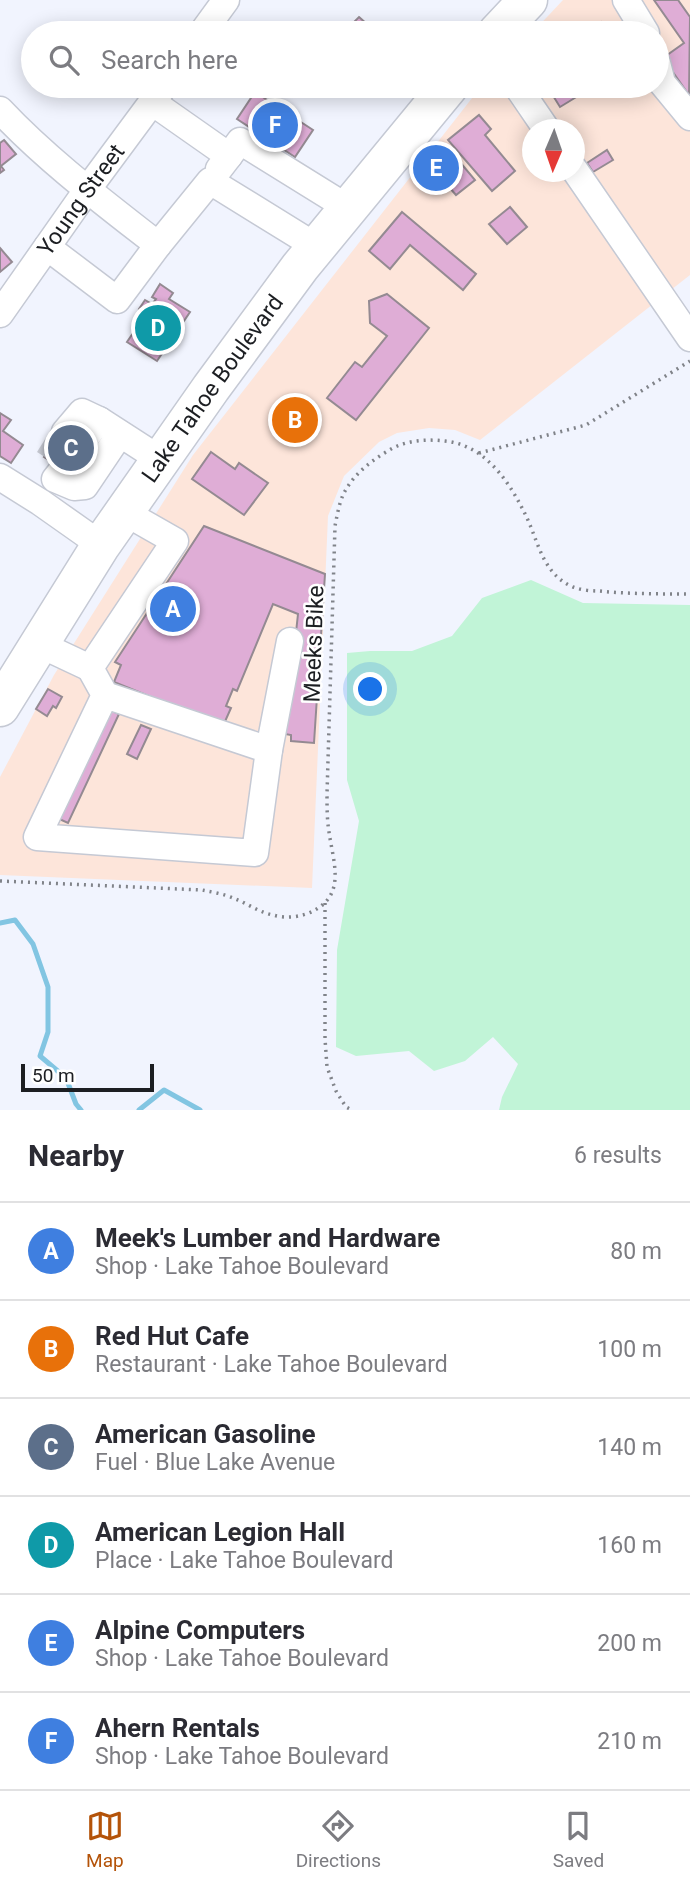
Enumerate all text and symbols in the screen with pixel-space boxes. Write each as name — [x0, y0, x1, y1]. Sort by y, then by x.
search box — [21, 21, 669, 98]
icon: search — [45, 41, 83, 79]
text: Search here — [101, 45, 238, 75]
pin: F — [252, 99, 298, 151]
north arrow — [522, 119, 585, 182]
street label: Young Street — [32, 139, 130, 261]
pin: E — [413, 142, 459, 194]
street label: Lake Tahoe Boulevard — [136, 289, 289, 487]
pin: D — [135, 302, 181, 354]
pin: B — [272, 394, 318, 446]
pin: C — [48, 422, 94, 474]
pin: A — [150, 583, 196, 635]
street label: Meeks Bike — [298, 585, 330, 703]
your location — [353, 672, 387, 706]
scale bar — [21, 1061, 154, 1093]
text: 50 m — [32, 1064, 75, 1087]
text: Nearby — [28, 1138, 124, 1173]
text: 6 results — [574, 1142, 662, 1169]
text: Meek's Lumber and Hardware — [95, 1223, 440, 1253]
text: A — [43, 1238, 59, 1265]
text: 80 m — [610, 1238, 662, 1265]
text: Shop · Lake Tahoe Boulevard — [95, 1253, 389, 1280]
text: Red Hut Cafe — [95, 1321, 249, 1351]
text: B — [44, 1336, 58, 1363]
text: 100 m — [597, 1336, 662, 1363]
text: Restaurant · Lake Tahoe Boulevard — [95, 1351, 448, 1378]
text: American Gasoline — [95, 1419, 316, 1449]
text: C — [43, 1434, 59, 1461]
text: 140 m — [597, 1434, 662, 1461]
text: Fuel · Blue Lake Avenue — [95, 1449, 335, 1476]
text: American Legion Hall — [95, 1517, 345, 1547]
text: D — [44, 1532, 58, 1559]
text: 160 m — [597, 1532, 662, 1559]
text: Place · Lake Tahoe Boulevard — [95, 1547, 394, 1574]
text: Alpine Computers — [95, 1615, 305, 1645]
text: E — [45, 1630, 57, 1657]
text: 200 m — [597, 1630, 662, 1657]
text: Shop · Lake Tahoe Boulevard — [95, 1645, 389, 1672]
text: Ahern Rentals — [95, 1713, 260, 1743]
text: F — [45, 1728, 57, 1755]
text: 210 m — [597, 1728, 662, 1755]
text: Shop · Lake Tahoe Boulevard — [95, 1743, 389, 1770]
tab: Map — [86, 1807, 124, 1872]
tab: Directions — [296, 1807, 381, 1872]
tab: Saved — [553, 1807, 604, 1872]

